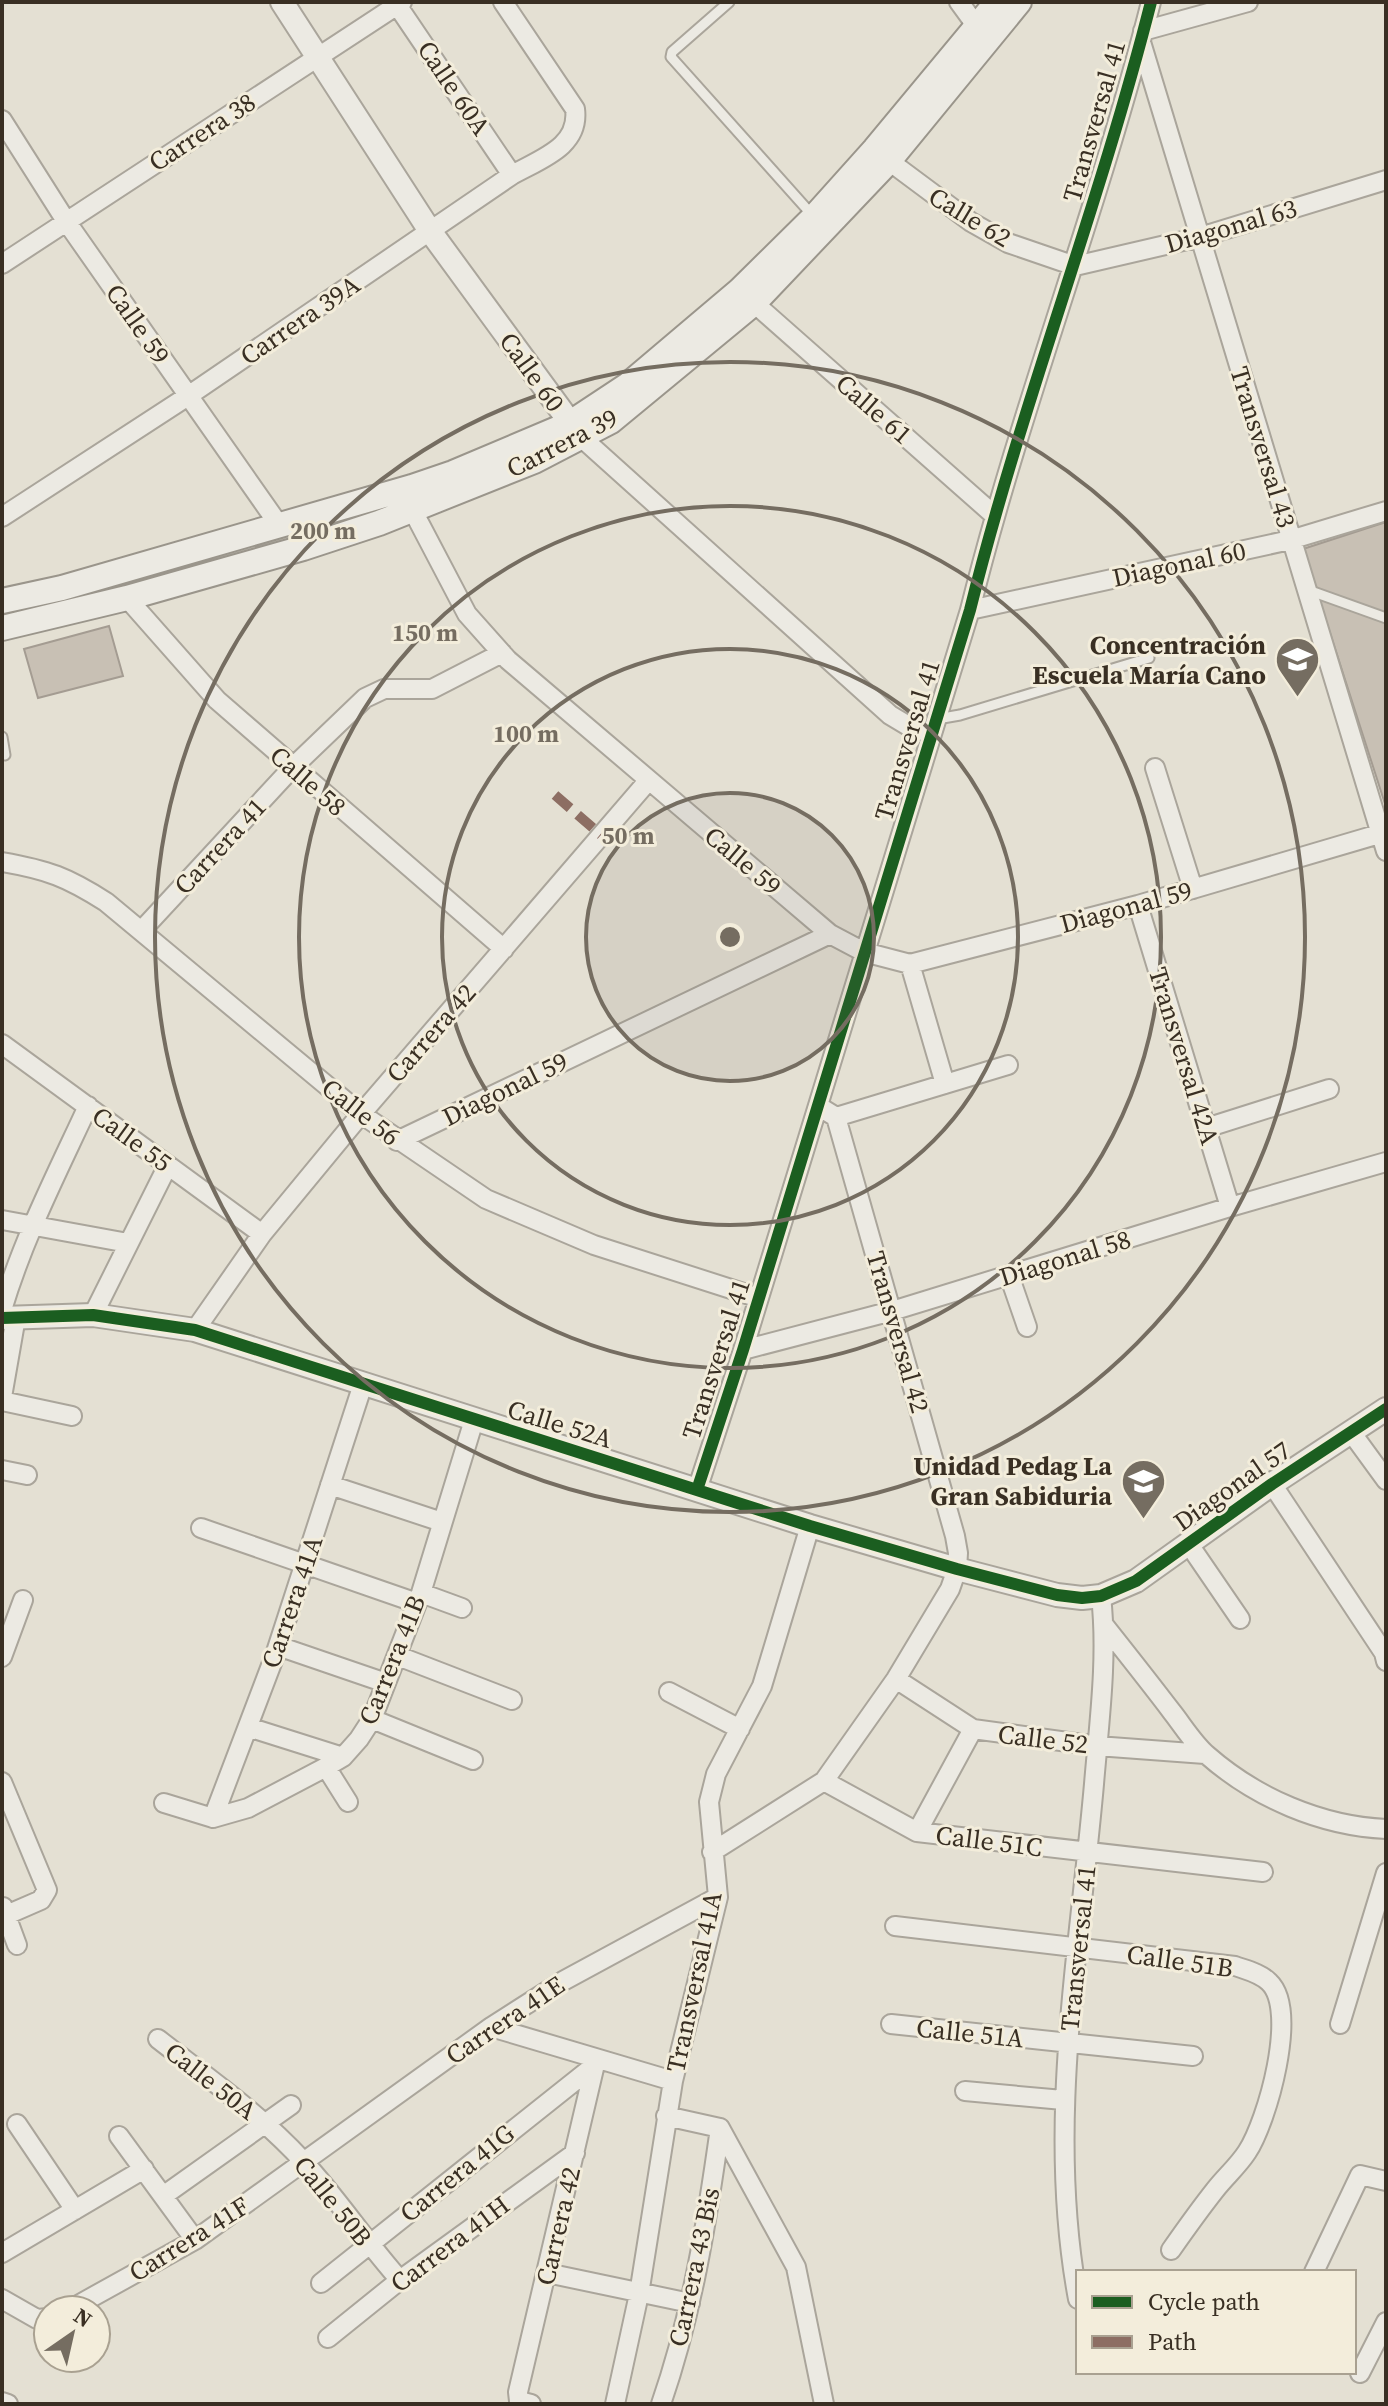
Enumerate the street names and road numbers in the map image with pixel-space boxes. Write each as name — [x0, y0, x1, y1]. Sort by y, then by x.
street label: Calle 60A — [409, 33, 499, 143]
street label: Transversal 41 — [1054, 36, 1134, 206]
street label: Carrera 38 — [142, 84, 262, 180]
street label: Calle 62 — [922, 178, 1018, 256]
street label: Diagonal 63 — [1161, 190, 1301, 262]
street label: Carrera 39A — [233, 267, 367, 373]
street label: Calle 59 — [97, 277, 179, 371]
street label: Calle 60 — [491, 325, 573, 419]
street label: Transversal 43 — [1221, 362, 1305, 532]
street label: Calle 61 — [828, 366, 920, 452]
street label: Carrera 39 — [500, 400, 624, 486]
street label: Diagonal 60 — [1109, 532, 1249, 596]
street label: Transversal 41 — [865, 655, 949, 825]
street label: Calle 58 — [262, 738, 354, 824]
street label: Carrera 41 — [166, 790, 274, 902]
street label: Calle 59 — [697, 818, 789, 904]
street label: Diagonal 59 — [1056, 872, 1196, 942]
street label: Transversal 42A — [1140, 963, 1228, 1149]
street label: Carrera 42 — [378, 976, 484, 1090]
street label: Diagonal 59 — [436, 1043, 574, 1135]
street label: Calle 56 — [314, 1070, 408, 1154]
street label: Calle 55 — [85, 1098, 179, 1180]
street label: Diagonal 58 — [995, 1221, 1135, 1295]
street label: Transversal 42 — [858, 1247, 938, 1417]
street label: Transversal 41 — [673, 1274, 759, 1444]
street label: Calle 52A — [503, 1391, 617, 1457]
street label: Diagonal 57 — [1166, 1432, 1298, 1540]
street label: Carrera 41A — [253, 1531, 331, 1673]
street label: Carrera 41B — [350, 1590, 434, 1730]
street label: Calle 52 — [996, 1716, 1090, 1762]
street label: Calle 51C — [934, 1817, 1044, 1865]
street label: Transversal 41 — [1051, 1863, 1105, 2033]
street label: Transversal 41A — [657, 1888, 731, 2076]
street label: Calle 51B — [1125, 1936, 1235, 1986]
street label: Carrera 41E — [438, 1967, 572, 2073]
street label: Calle 51A — [915, 2009, 1025, 2057]
street label: Calle 50A — [157, 2034, 265, 2128]
street label: Carrera 41G — [392, 2115, 522, 2230]
street label: Calle 50B — [285, 2148, 381, 2254]
street label: Carrera 42 — [527, 2163, 589, 2289]
street label: Carrera 43 Bis — [660, 2184, 728, 2350]
street label: Carrera 41H — [383, 2187, 517, 2301]
street label: Carrera 41F — [122, 2188, 256, 2290]

